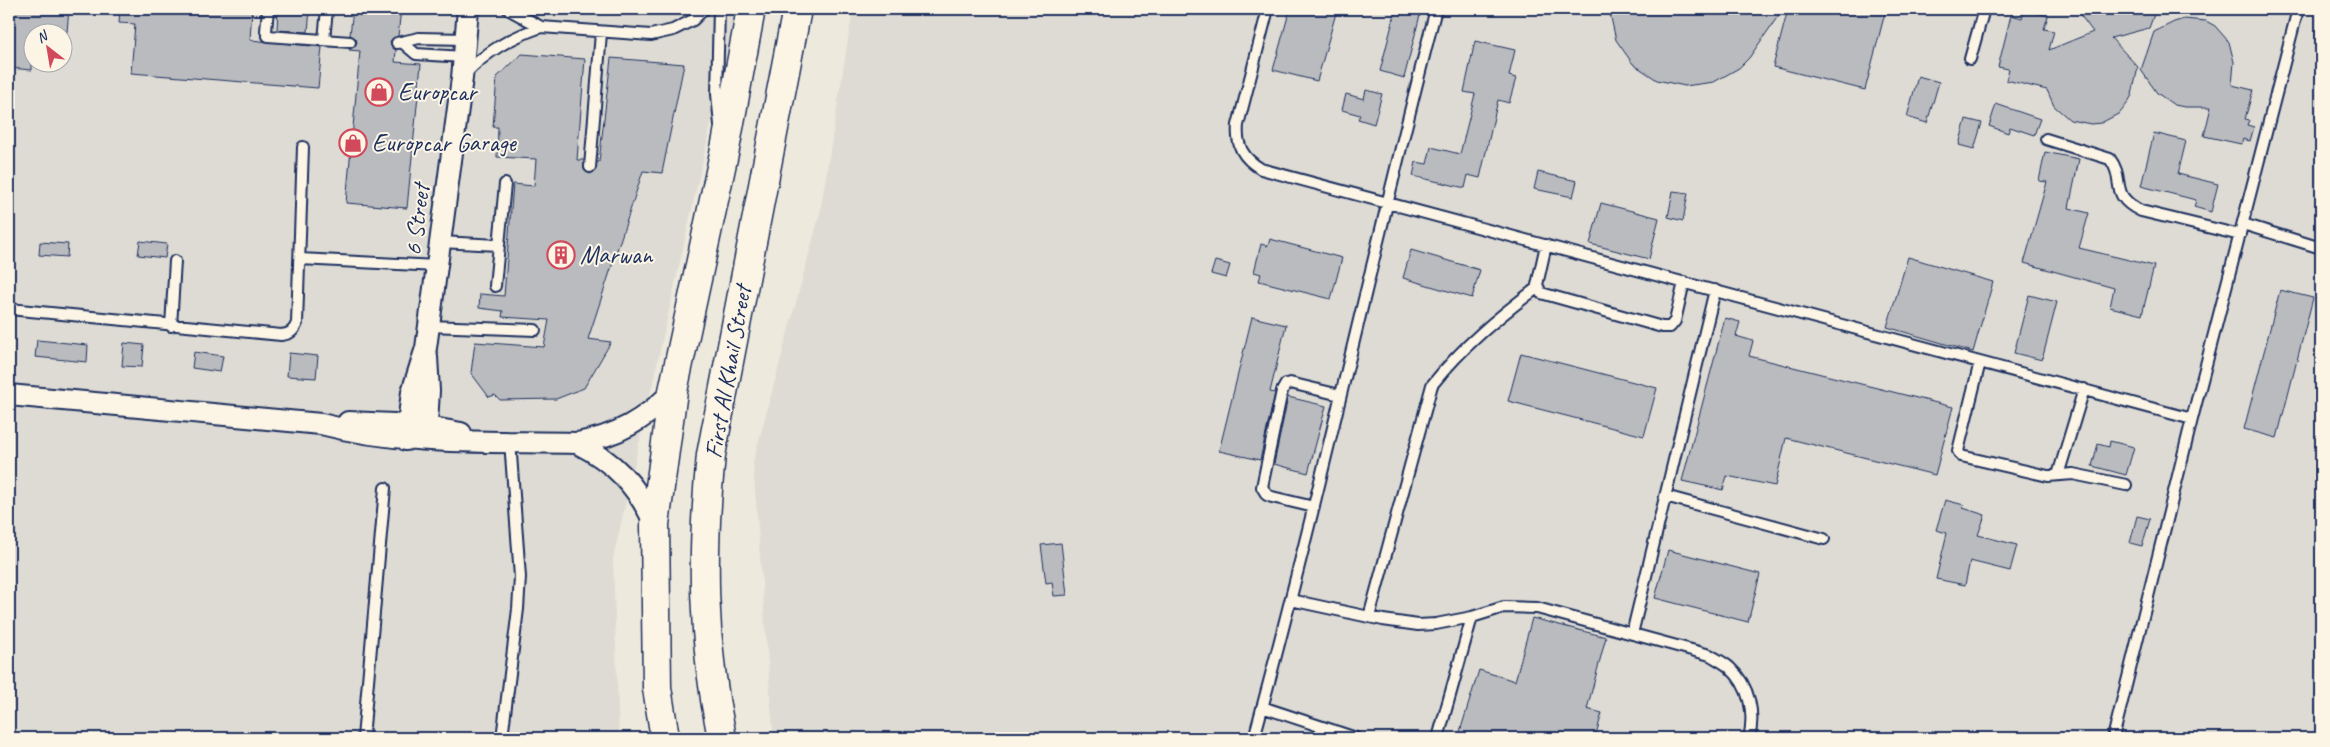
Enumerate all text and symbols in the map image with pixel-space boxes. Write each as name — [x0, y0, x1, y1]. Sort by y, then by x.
north arrow — [22, 22, 72, 72]
text: N — [33, 27, 52, 47]
place label: Europcar — [398, 76, 479, 108]
shop icon: Europcar — [364, 77, 394, 107]
place label: Europcar Garage — [372, 127, 517, 159]
shop icon: Europcar Garage — [338, 128, 368, 158]
street label: 6 Street — [397, 179, 438, 258]
place label: Marwan — [580, 239, 654, 271]
building icon: Marwan — [546, 240, 576, 270]
street label: First Al Khail Street — [697, 280, 760, 461]

